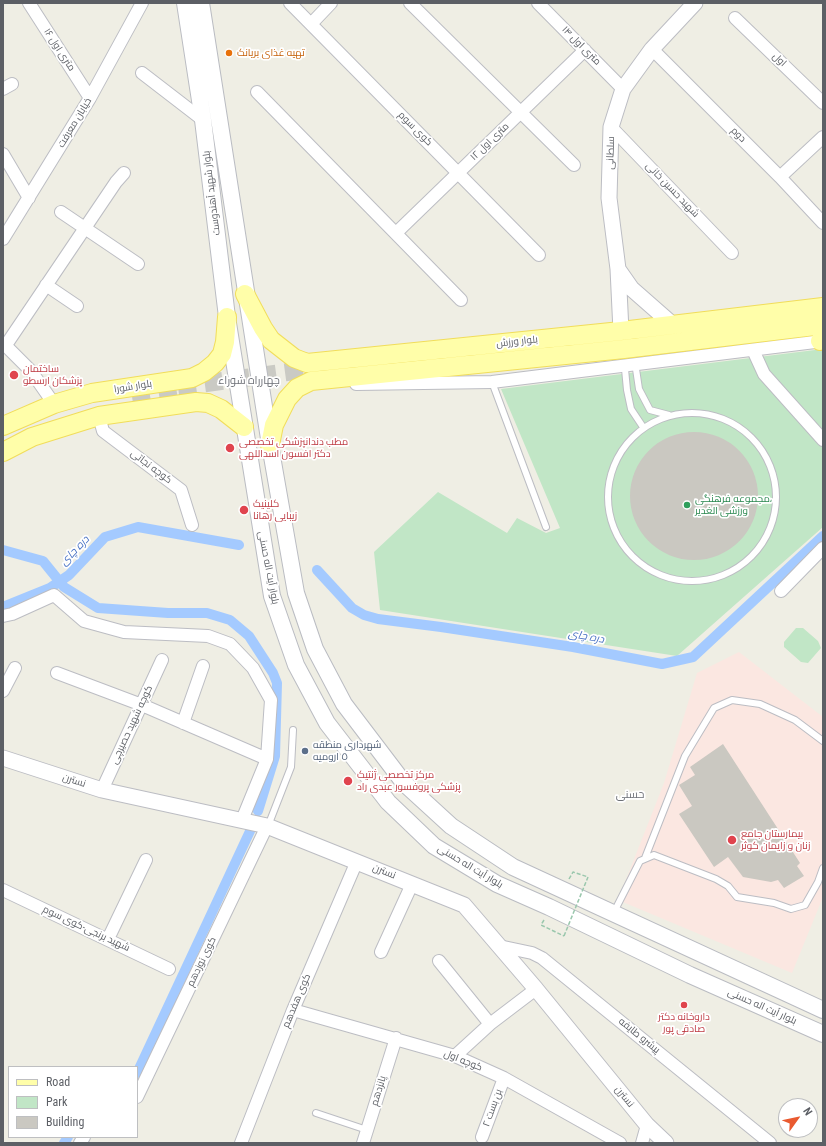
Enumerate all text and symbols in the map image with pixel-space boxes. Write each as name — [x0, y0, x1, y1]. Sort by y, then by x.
street label: ۱۴ متری اول — [559, 24, 603, 68]
street label: ۱۶ متری اول — [41, 26, 77, 74]
place label: تهیه غذای بریانک — [237, 47, 305, 59]
marker: تهیه غذای بریانک — [224, 48, 234, 58]
street label: اول — [770, 51, 788, 69]
street label: خیابان معرفت — [55, 96, 95, 150]
street label: کوی سوم — [395, 109, 435, 149]
street label: ۱۲ متری اول — [468, 121, 512, 163]
street label: دوم — [728, 125, 748, 145]
street label: سلطانی — [604, 136, 618, 170]
street label: بلوار شهید آهندوست — [201, 150, 223, 236]
street label: شهید حسین خانی — [643, 160, 701, 220]
street label: بلوار ورزش — [496, 334, 538, 350]
place label: ساختمان پزشکان ارسطو — [23, 363, 82, 386]
marker: ساختمان پزشکان ارسطو — [8, 369, 20, 381]
district label: چهارراه شوراء — [218, 374, 280, 388]
street label: بلوار شورا — [113, 378, 153, 396]
place label: مطب دندانپزشکی تخصصی دکتر افسون اسداللهی — [239, 436, 348, 460]
marker: مطب دندانپزشکی تخصصی دکتر افسون اسداللهی — [224, 442, 236, 454]
street label: کوچه نجاتی — [128, 448, 174, 486]
place label: مجموعه فرهنگی، ورزشی الغدیر — [695, 493, 772, 516]
place label: کلینیک زیبایی رهانا — [253, 498, 297, 522]
marker: مجموعه فرهنگی، ورزشی الغدیر — [682, 500, 692, 510]
marker: کلینیک زیبایی رهانا — [238, 504, 250, 516]
street label: بلوار آیت اله حسنی — [255, 530, 281, 606]
water label: دره چای — [58, 533, 92, 569]
water label: دره چای — [567, 627, 605, 647]
street label: کوچه شهید حصیرچی — [108, 684, 156, 766]
place label: شهردارى منطقه ٥ ارومیه — [313, 739, 381, 762]
marker: شهردارى منطقه ٥ ارومیه — [300, 746, 310, 756]
place label: مرکز تخصصی ژنتیک پزشکی پروفسور عبدی راد — [357, 769, 461, 792]
street label: نسترن — [61, 772, 87, 790]
marker: مرکز تخصصی ژنتیک پزشکی پروفسور عبدی راد — [342, 775, 354, 787]
district label: حسنی — [616, 788, 644, 802]
place label: بیمارستان جامع زنان و زایمان کوثر — [741, 828, 810, 852]
marker: بیمارستان جامع زنان و زایمان کوثر — [726, 834, 738, 846]
street label: بلوار آیت اله حسنی — [435, 843, 505, 891]
street label: نسترن — [371, 862, 397, 882]
street label: شهید برنجی-کوی سوم — [41, 904, 131, 954]
street label: کوی نوزدهم — [185, 935, 219, 989]
street label: کوی هفدهم — [280, 972, 314, 1030]
street label: بلوار آیت اله حسنی — [726, 986, 798, 1028]
marker: داروخانه دکتر صادقی پور — [679, 1000, 689, 1010]
place label: داروخانه دکتر صادقی پور — [658, 1011, 710, 1034]
street label: پیشرو طایفه — [616, 1016, 662, 1056]
street label: کوچه اول — [442, 1048, 484, 1074]
legend — [8, 1066, 138, 1138]
text: Road — [46, 1075, 70, 1089]
street label: پانزدهم — [369, 1075, 389, 1107]
street label: نسترن — [612, 1084, 636, 1110]
street label: بن بست ۲ — [481, 1088, 505, 1128]
text: Park — [46, 1095, 67, 1109]
north arrow — [778, 1098, 818, 1138]
text: N — [800, 1105, 815, 1118]
text: Building — [46, 1115, 84, 1129]

